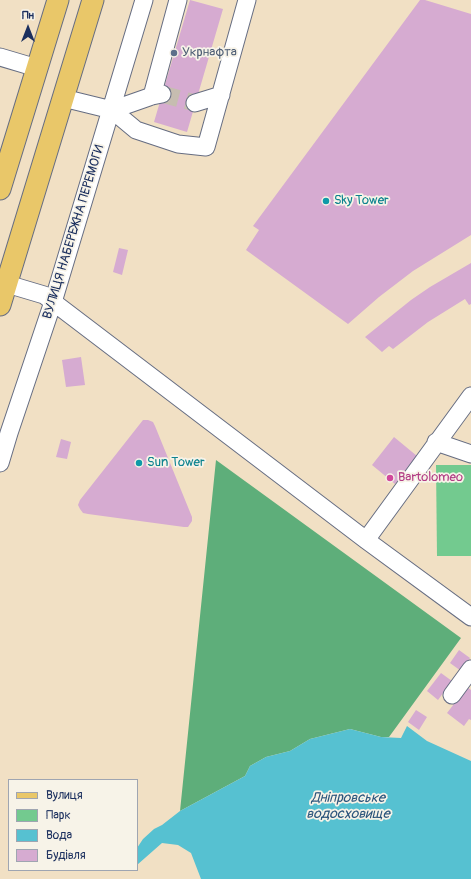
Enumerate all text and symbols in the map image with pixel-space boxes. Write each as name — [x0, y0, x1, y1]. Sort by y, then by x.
north arrow — [8, 8, 48, 48]
text: Пн — [22, 9, 34, 22]
place label: Укрнафта — [182, 45, 237, 61]
marker: Укрнафта — [169, 48, 179, 58]
street label: ВУЛИЦЯ НАБЕРЕЖНА ПЕРЕМОГИ — [40, 143, 108, 321]
place label: Sky Tower — [334, 193, 389, 209]
marker: Sky Tower — [321, 196, 331, 206]
place label: Sun Tower — [147, 455, 205, 471]
marker: Sun Tower — [134, 458, 144, 468]
place label: Bartolomeo — [398, 470, 463, 486]
marker: Bartolomeo — [385, 473, 395, 483]
legend — [8, 779, 138, 871]
text: Вулиця — [46, 788, 83, 803]
water label: Дніпровське водосховище — [306, 790, 390, 822]
text: Парк — [46, 808, 71, 823]
text: Вода — [46, 828, 72, 843]
text: Будівля — [46, 848, 86, 863]

